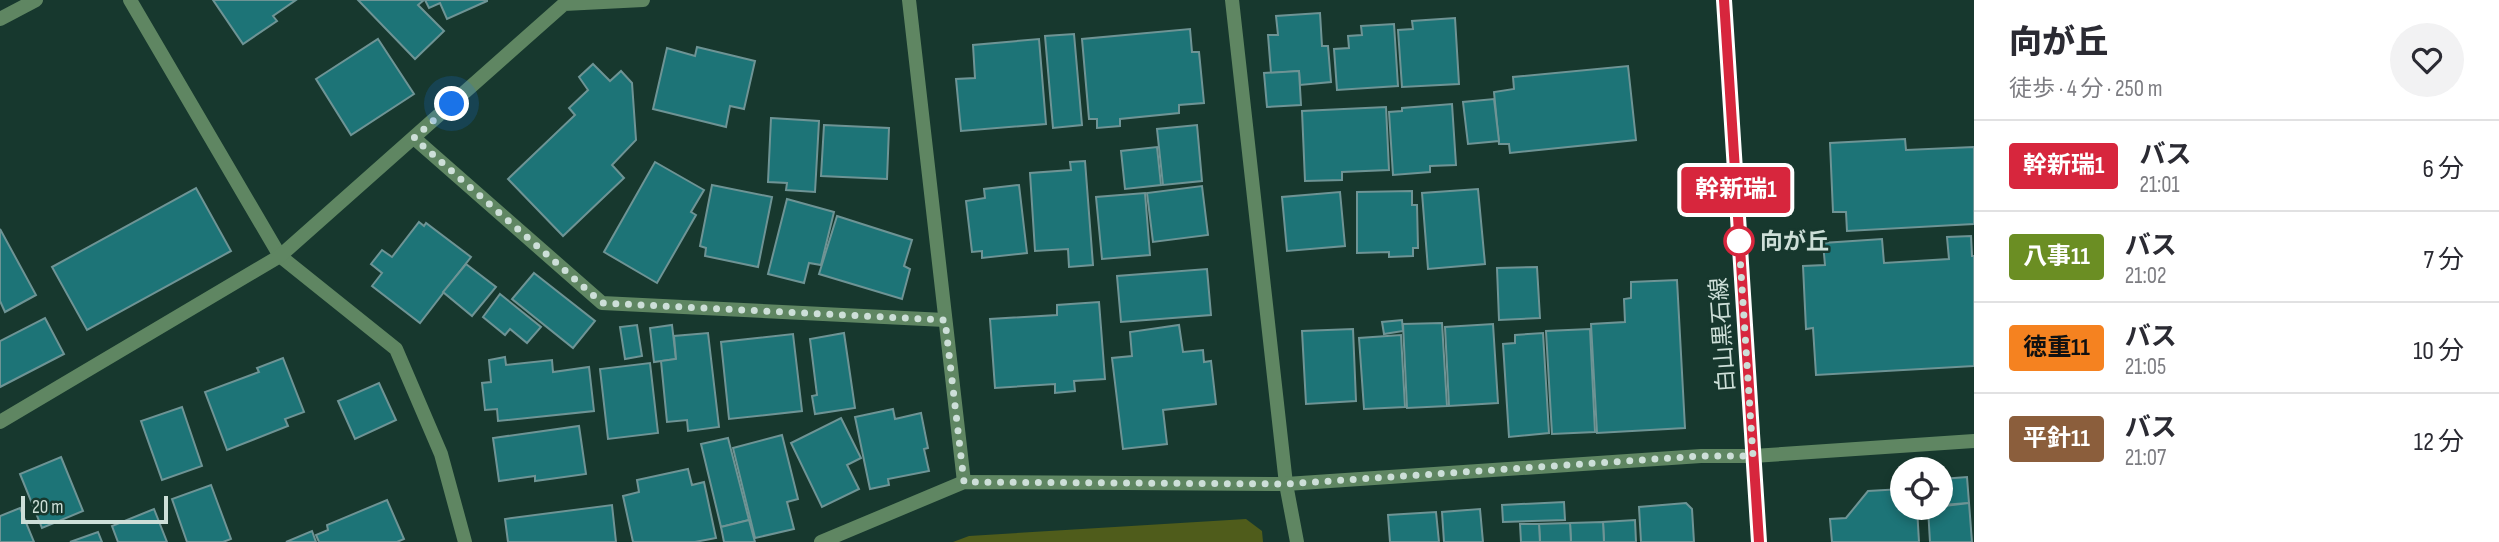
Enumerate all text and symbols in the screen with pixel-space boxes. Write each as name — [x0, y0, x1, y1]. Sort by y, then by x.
text: 向が丘 — [2009, 23, 2108, 63]
button: heart — [2390, 23, 2464, 97]
text: 徒歩 · 4 分 · 250 m — [2009, 75, 2162, 103]
your location — [434, 86, 469, 121]
text: バス — [2139, 140, 2191, 171]
text: 幹新瑞1 — [2023, 151, 2104, 180]
text: 6 分 — [2422, 154, 2464, 185]
line badge: 幹新瑞1 — [1687, 167, 1785, 213]
text: 21:01 — [2139, 171, 2180, 199]
text: 幹新瑞1 — [1695, 175, 1777, 204]
marker: 向が丘 — [1724, 226, 1754, 256]
place label: 向が丘 — [1760, 228, 1829, 256]
text: バス — [2125, 231, 2177, 262]
text: 八事11 — [2023, 242, 2090, 271]
text: 7 分 — [2423, 245, 2464, 276]
text: 21:02 — [2125, 262, 2166, 290]
street label: 白山黒石線 — [1705, 277, 1741, 393]
text: バス — [2125, 322, 2177, 353]
text: 徳重11 — [2023, 333, 2090, 362]
text: 10 分 — [2413, 336, 2464, 367]
text: 21:05 — [2125, 353, 2166, 381]
text: バス — [2125, 413, 2177, 444]
text: 平針11 — [2023, 424, 2090, 453]
text: 12 分 — [2414, 427, 2464, 458]
text: 21:07 — [2125, 444, 2166, 472]
map controls — [1890, 457, 1953, 520]
button: locate — [1890, 457, 1953, 520]
scale bar — [21, 493, 168, 525]
text: 20 m — [32, 496, 64, 519]

